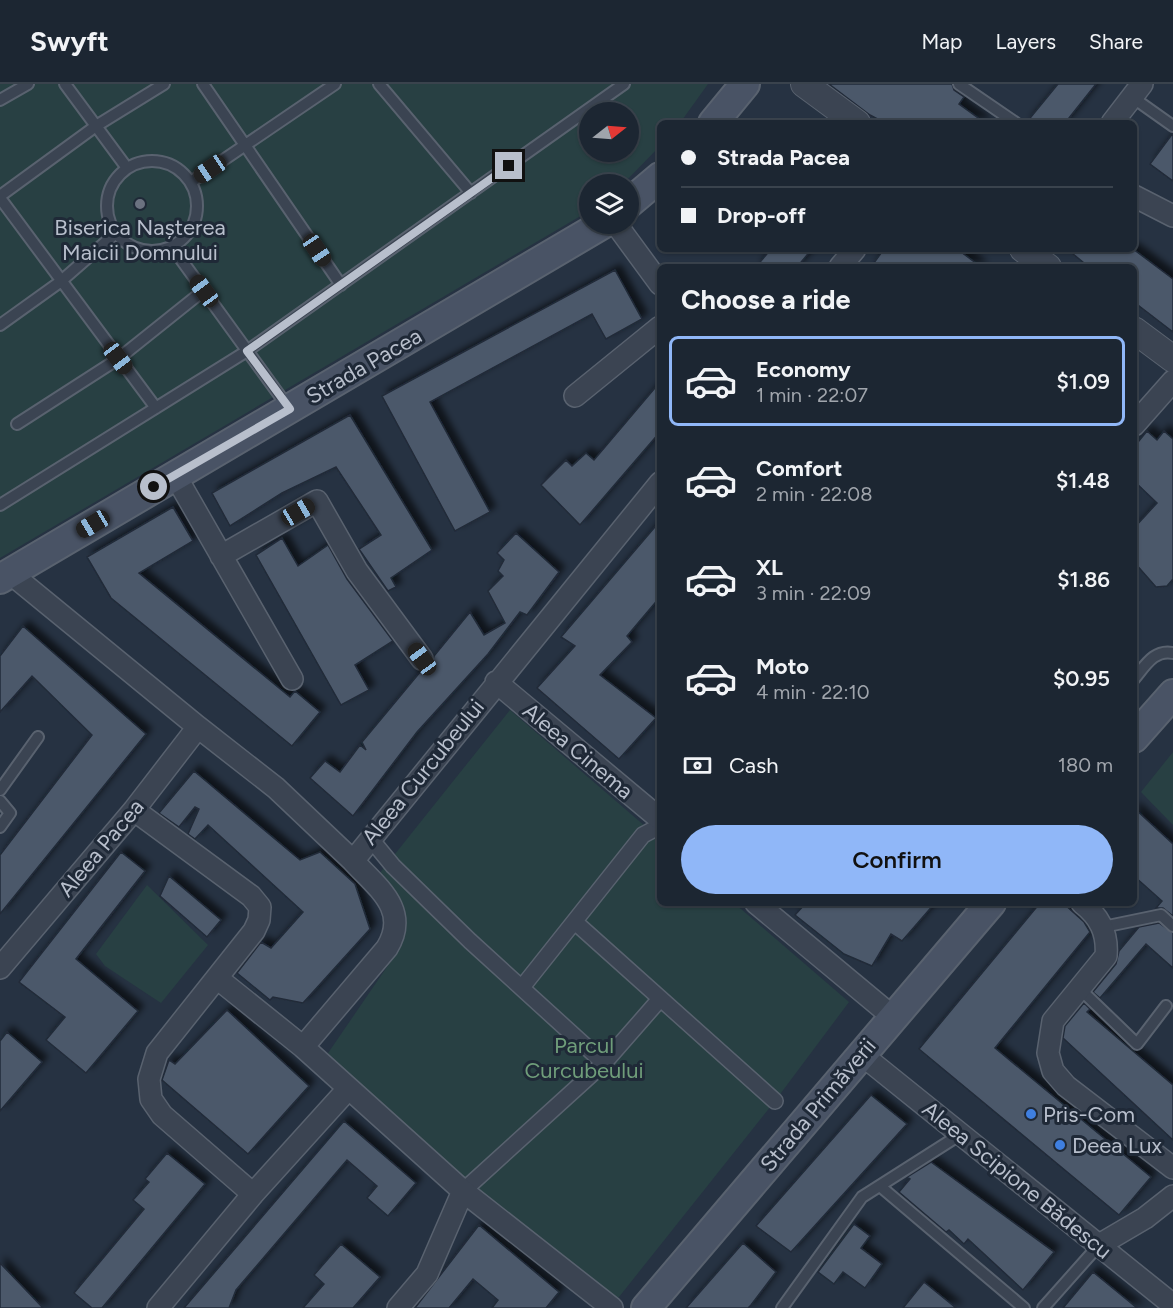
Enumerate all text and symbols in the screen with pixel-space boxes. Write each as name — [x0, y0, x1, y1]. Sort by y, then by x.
text: Swyft — [30, 24, 109, 58]
text: Map — [922, 29, 962, 54]
text: Layers — [995, 29, 1056, 54]
text: Share — [1089, 29, 1143, 54]
north arrow — [579, 102, 639, 162]
map controls — [579, 102, 639, 234]
text: Strada Pacea — [717, 144, 850, 171]
car — [190, 151, 230, 187]
route end — [495, 152, 522, 179]
button: layers — [579, 174, 639, 234]
marker: Biserica Nașterea Maicii Domnului — [133, 197, 147, 211]
text: Drop-off — [717, 202, 806, 229]
place label: Biserica Nașterea Maicii Domnului — [54, 214, 226, 266]
car — [299, 230, 335, 270]
car — [186, 271, 222, 311]
text: Choose a ride — [681, 283, 850, 316]
street label: Strada Pacea — [301, 322, 427, 410]
car — [100, 338, 136, 378]
icon: car — [684, 354, 738, 408]
text: Economy — [756, 356, 851, 383]
text: $1.09 — [1057, 368, 1110, 395]
text: 1 min · 22:07 — [756, 383, 868, 407]
icon: car — [684, 453, 738, 507]
text: Comfort — [756, 455, 842, 482]
text: $1.48 — [1056, 467, 1110, 494]
route start — [140, 473, 167, 500]
text: 2 min · 22:08 — [756, 482, 872, 506]
car — [278, 495, 318, 529]
car — [73, 507, 113, 541]
icon: car — [684, 552, 738, 606]
text: XL — [756, 554, 783, 581]
text: $1.86 — [1057, 566, 1110, 593]
text: 3 min · 22:09 — [756, 581, 871, 605]
car — [404, 639, 440, 679]
icon: car — [684, 651, 738, 705]
text: Moto — [756, 653, 809, 680]
text: $0.95 — [1053, 665, 1110, 692]
text: 4 min · 22:10 — [756, 680, 870, 704]
street label: Aleea Curcubeului — [356, 694, 490, 850]
street label: Aleea Cinema — [517, 697, 639, 805]
icon: cash — [681, 749, 714, 782]
text: Cash — [729, 752, 779, 779]
text: 180 m — [1058, 753, 1113, 777]
street label: Aleea Pacea — [52, 794, 150, 902]
button: Confirm — [681, 825, 1113, 894]
park label: Parcul Curcubeului — [524, 1032, 644, 1084]
street label: Strada Primăverii — [754, 1033, 882, 1177]
street label: Aleea Scipione Bădescu — [917, 1095, 1117, 1265]
place label: Pris-Com — [1043, 1101, 1135, 1128]
marker: Pris-Com — [1024, 1107, 1038, 1121]
place label: Deea Lux — [1072, 1132, 1163, 1159]
marker: Deea Lux — [1053, 1138, 1067, 1152]

